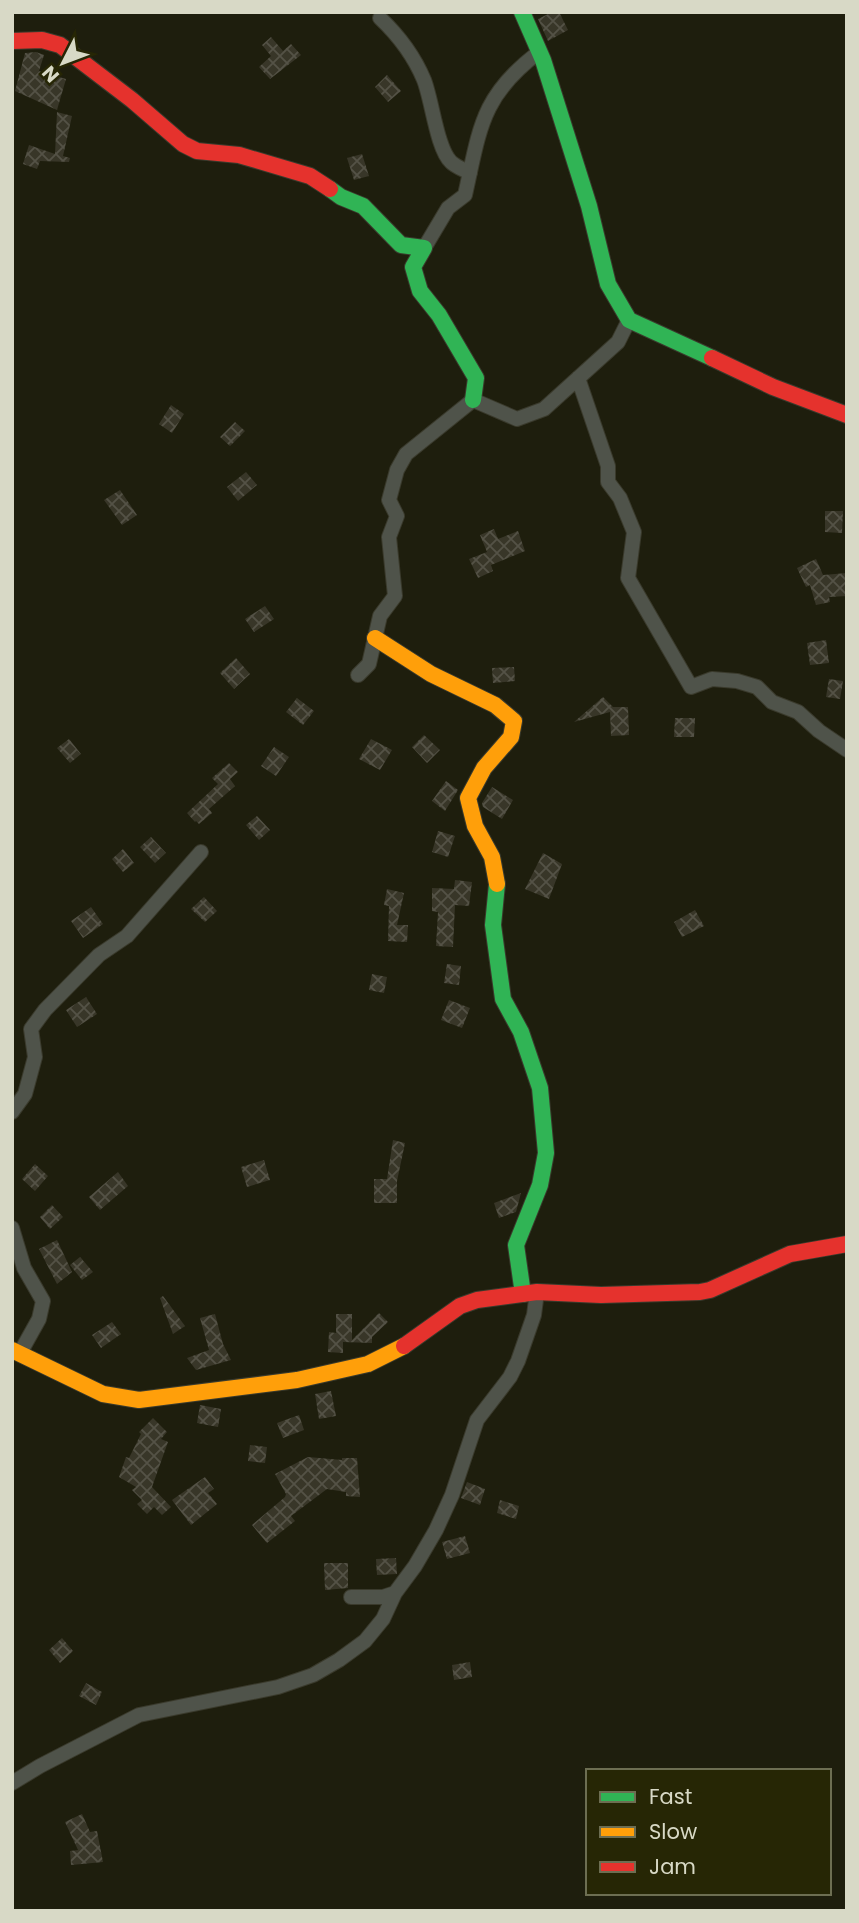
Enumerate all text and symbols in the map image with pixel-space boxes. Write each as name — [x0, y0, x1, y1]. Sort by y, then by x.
north arrow — [28, 28, 98, 98]
text: N — [36, 60, 66, 88]
legend — [586, 1769, 831, 1895]
text: Fast — [649, 1782, 692, 1811]
text: Slow — [649, 1817, 697, 1846]
text: Jam — [649, 1852, 696, 1881]

